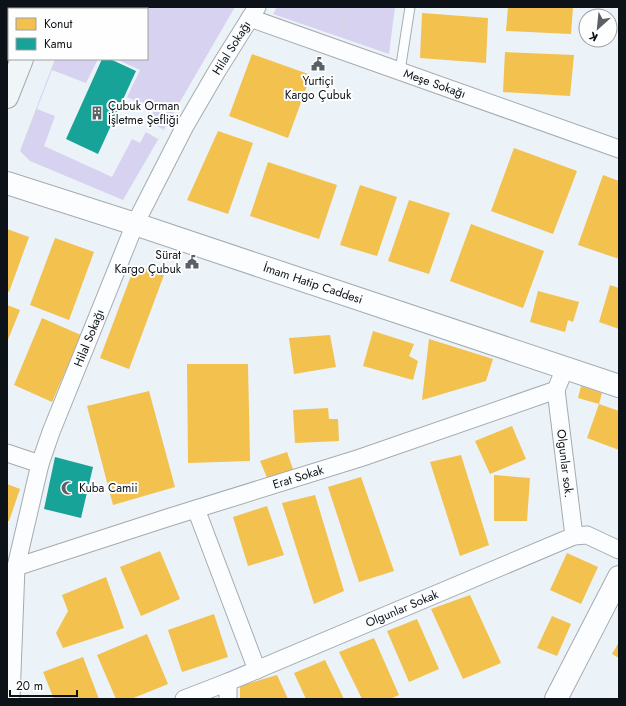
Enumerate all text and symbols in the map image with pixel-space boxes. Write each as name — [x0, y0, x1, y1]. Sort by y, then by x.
legend — [8, 8, 148, 60]
north arrow — [578, 8, 618, 48]
text: Konut — [44, 15, 73, 33]
street label: Hilal Sokağı — [208, 17, 255, 78]
text: K — [586, 28, 601, 46]
text: Kamu — [44, 35, 72, 53]
public building icon: Yurtiçi Kargo Çubuk — [310, 56, 326, 72]
street label: Meşe Sokağı — [401, 64, 468, 103]
place label: Yurtiçi Kargo Çubuk — [285, 72, 352, 104]
place label: Çubuk Orman İşletme Şefliği — [108, 97, 180, 129]
building icon: Çubuk Orman İşletme Şefliği — [89, 105, 105, 121]
place label: Sürat Kargo Çubuk — [115, 246, 182, 278]
public building icon: Sürat Kargo Çubuk — [184, 254, 200, 270]
street label: İmam Hatip Caddesi — [261, 259, 365, 309]
street label: Hilal Sokağı — [69, 306, 109, 370]
street label: Olgunlar sok. — [552, 428, 578, 499]
street label: Erat Sokak — [270, 461, 326, 494]
place label: Kuba Camii — [79, 479, 138, 497]
mosque icon: Kuba Camii — [60, 480, 76, 496]
street label: Olgunlar Sokak — [363, 585, 442, 632]
scale bar — [10, 672, 77, 698]
text: 20 m — [16, 677, 43, 695]

